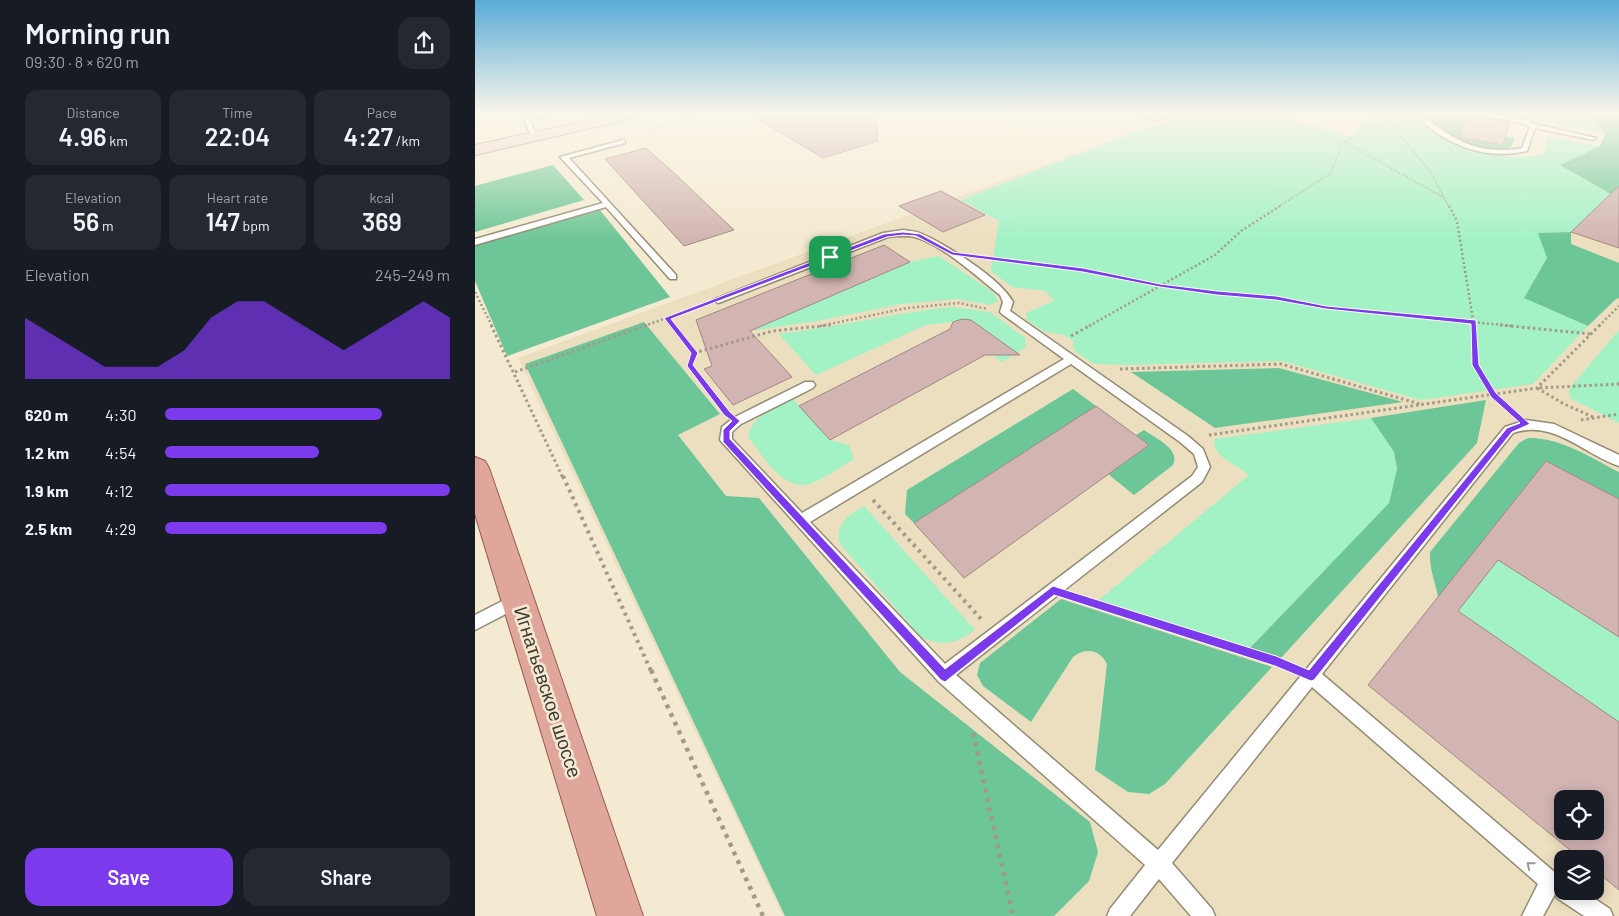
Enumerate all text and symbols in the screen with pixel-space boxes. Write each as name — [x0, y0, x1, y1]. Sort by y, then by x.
text: Morning run — [25, 16, 171, 50]
button: share — [398, 17, 450, 69]
text: 09:30 · 8 × 620 m — [25, 52, 139, 71]
text: Distance — [66, 104, 120, 121]
text: Time — [222, 104, 253, 121]
text: Pace — [367, 104, 397, 121]
text: 4.96 — [59, 121, 106, 151]
text: 22:04 — [205, 121, 270, 151]
text: 4:27 — [344, 121, 393, 151]
text: km — [106, 132, 128, 149]
text: /km — [393, 132, 420, 149]
text: Elevation — [65, 189, 121, 206]
text: Heart rate — [207, 189, 268, 206]
text: kcal — [370, 189, 394, 206]
text: 56 — [73, 206, 99, 236]
text: 147 — [206, 206, 240, 236]
text: 369 — [362, 206, 402, 236]
text: m — [99, 217, 114, 234]
text: bpm — [240, 217, 269, 234]
pin — [809, 236, 851, 278]
icon: arrive — [816, 243, 844, 271]
text: Elevation — [25, 265, 89, 284]
text: 245–249 m — [375, 265, 450, 284]
text: 620 m — [25, 405, 68, 424]
text: 4:30 — [105, 405, 137, 424]
text: 1.2 km — [25, 443, 69, 462]
text: 4:54 — [105, 443, 136, 462]
text: 1.9 km — [25, 481, 69, 500]
text: 4:12 — [105, 481, 133, 500]
text: 2.5 km — [25, 519, 72, 538]
text: 4:29 — [105, 519, 136, 538]
street label: Игнатьевское шоссе — [510, 603, 587, 780]
map controls — [1554, 790, 1604, 900]
button: locate — [1554, 790, 1604, 840]
button: Save — [25, 848, 233, 906]
button: Share — [243, 848, 450, 906]
button: layers — [1554, 850, 1604, 900]
one-way arrow — [1527, 861, 1536, 870]

